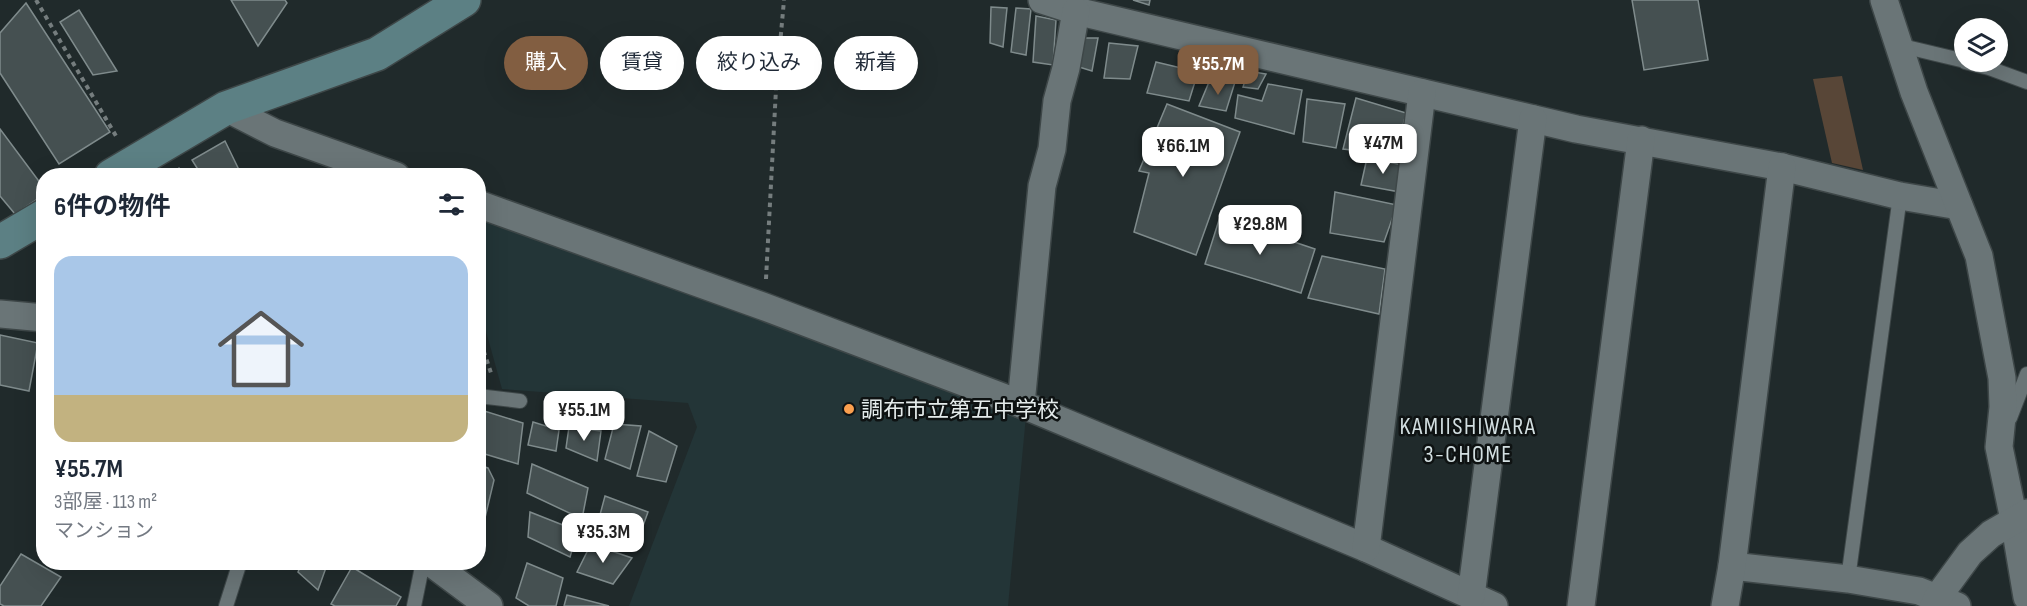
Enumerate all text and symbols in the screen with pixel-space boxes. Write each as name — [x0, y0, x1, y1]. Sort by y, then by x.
map controls — [1954, 18, 2008, 72]
button: layers — [1954, 18, 2008, 72]
chip: 購入 — [504, 36, 588, 90]
chip: 賃貸 — [600, 36, 684, 90]
chip: 絞り込み — [696, 36, 822, 90]
chip: 新着 — [834, 36, 918, 90]
pin: ¥55.7M — [1169, 45, 1267, 96]
text: ¥55.7M — [1192, 52, 1244, 76]
pin: ¥47M — [1347, 124, 1419, 175]
pin: ¥66.1M — [1134, 127, 1232, 178]
text: ¥47M — [1363, 131, 1403, 155]
text: ¥66.1M — [1156, 134, 1210, 158]
icon: filters — [435, 188, 468, 221]
text: 6件の物件 — [54, 192, 170, 223]
pin: ¥29.8M — [1211, 205, 1309, 256]
text: ¥29.8M — [1233, 212, 1287, 236]
icon: home — [207, 295, 315, 403]
pin: ¥55.1M — [535, 391, 633, 442]
place label: 調布市立第五中学校 — [861, 397, 1059, 424]
text: ¥55.1M — [558, 398, 611, 422]
marker: 調布市立第五中学校 — [842, 402, 856, 416]
district label: KAMIISHIWARA 3-CHOME — [1400, 412, 1536, 469]
text: ¥55.7M — [54, 454, 123, 485]
text: 3部屋 · 113 m² — [54, 490, 157, 514]
pin: ¥35.3M — [554, 513, 652, 564]
text: マンション — [54, 519, 154, 543]
text: ¥35.3M — [576, 520, 630, 544]

